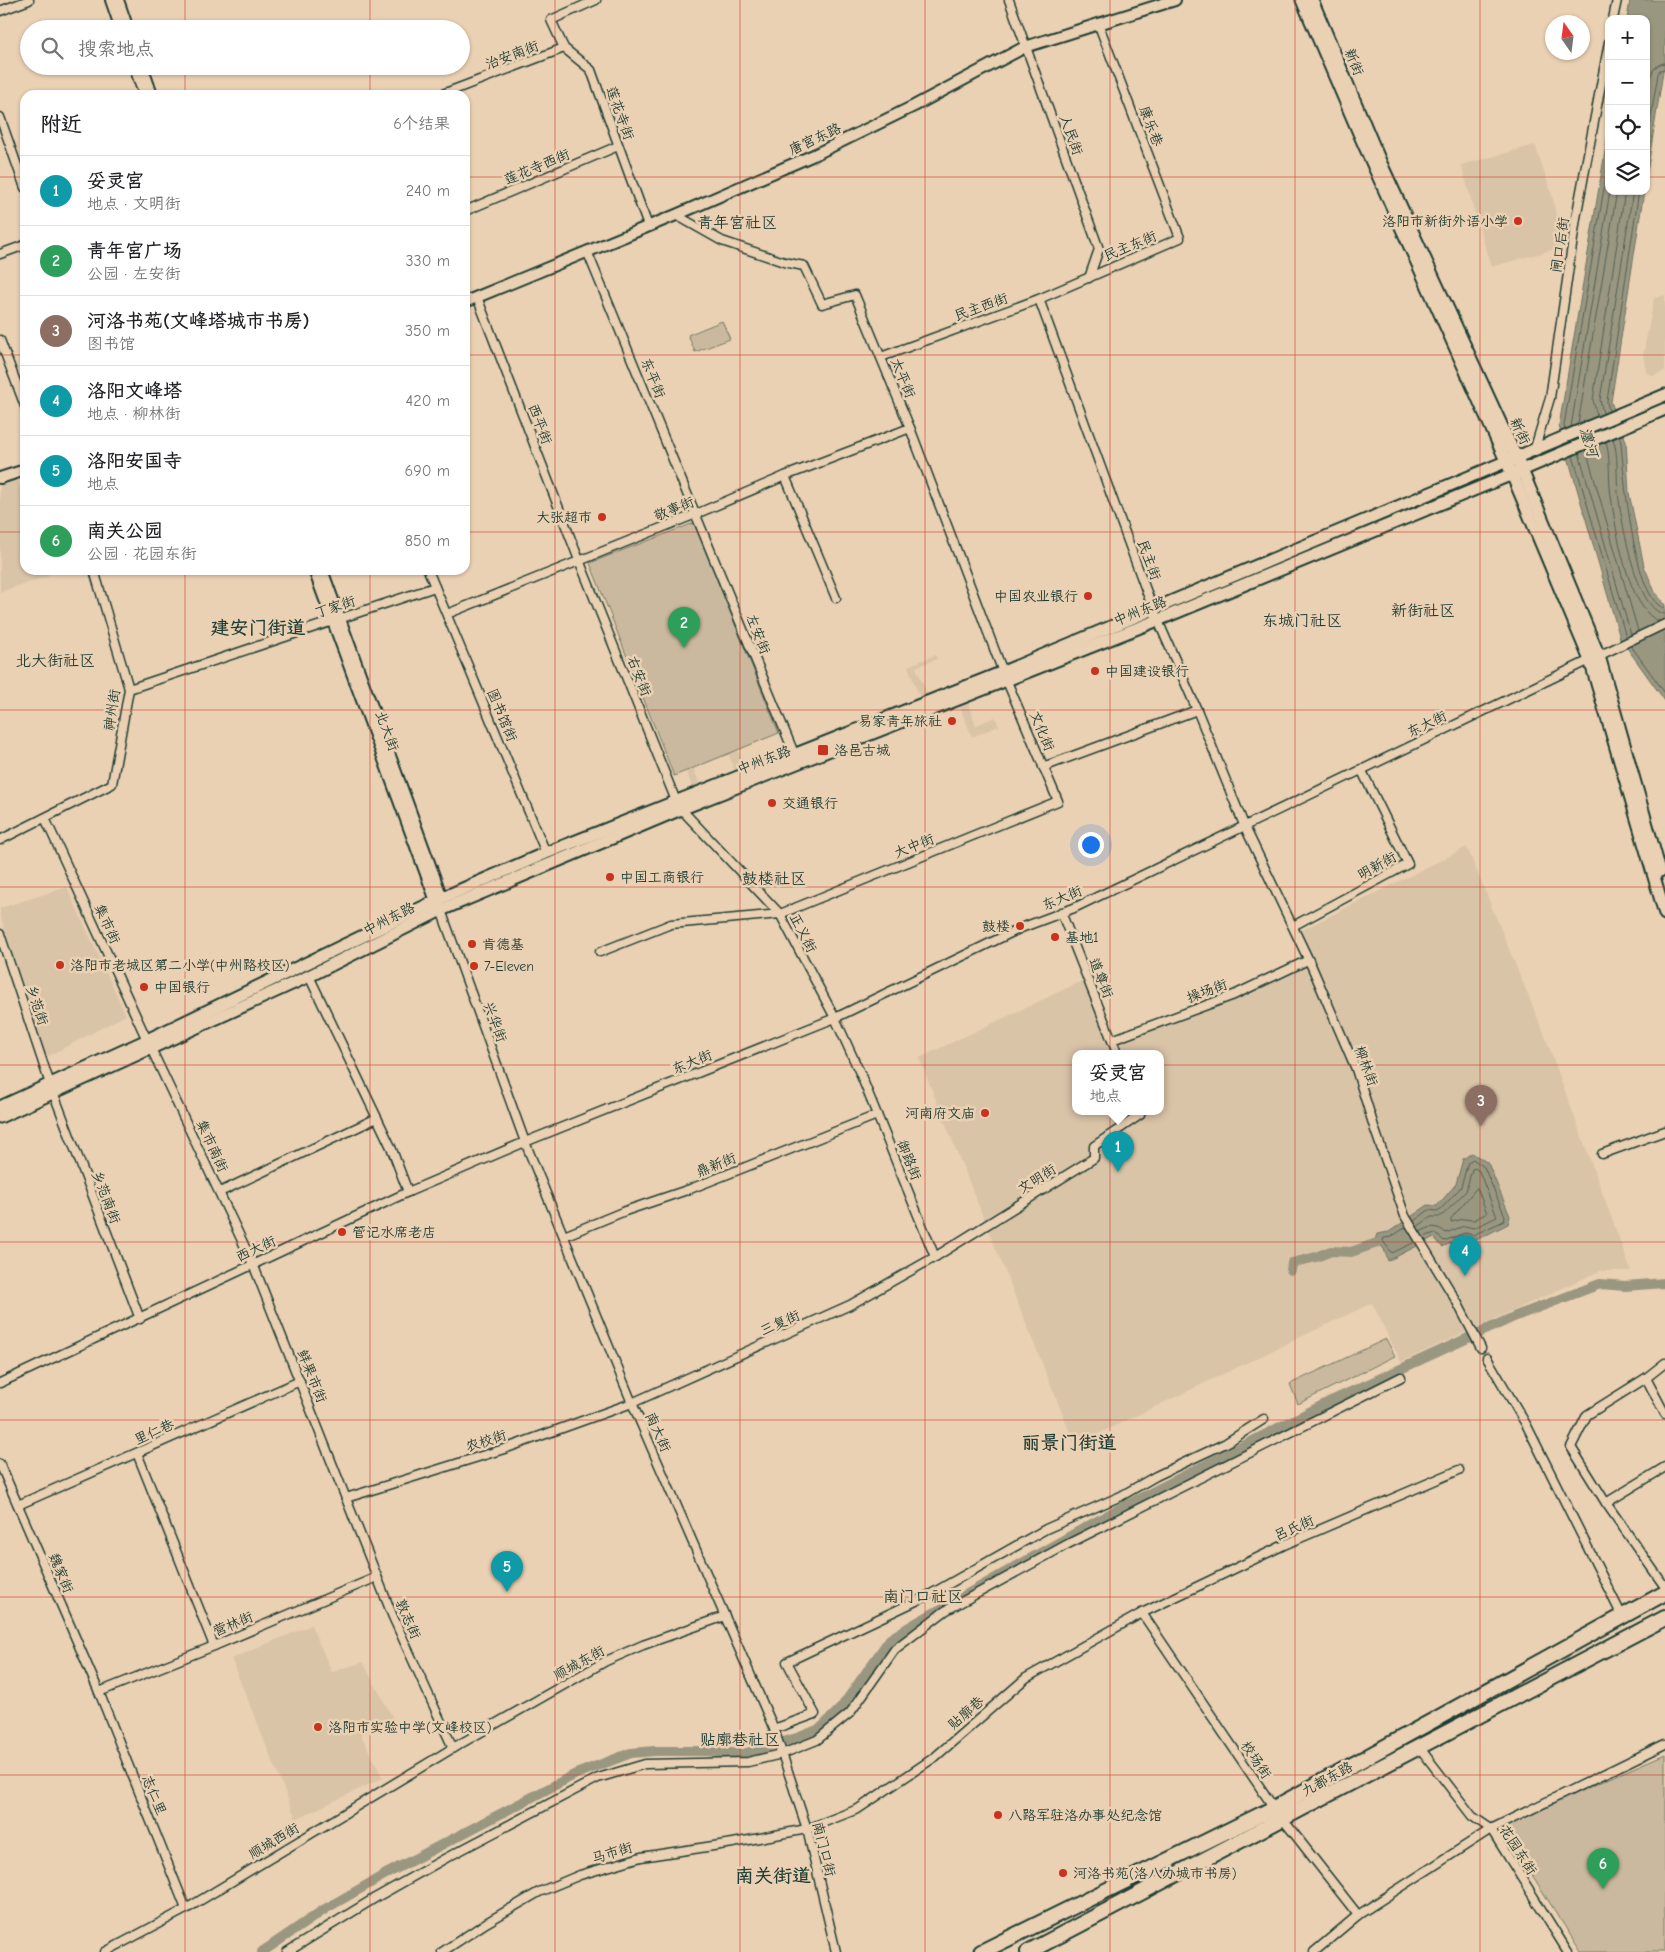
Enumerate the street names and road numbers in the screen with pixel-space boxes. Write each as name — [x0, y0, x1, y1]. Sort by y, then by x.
street label: 治安南街 — [483, 37, 541, 73]
street label: 新街 — [1341, 46, 1367, 78]
street label: 莲花寺街 — [602, 84, 638, 142]
street label: 康乐巷 — [1136, 103, 1167, 150]
street label: 人民街 — [1056, 112, 1086, 158]
street label: 唐宫东路 — [786, 119, 844, 159]
street label: 莲花寺西街 — [501, 146, 573, 188]
street label: 闸口后街 — [1548, 216, 1572, 274]
street label: 民主东街 — [1101, 227, 1159, 265]
street label: 民主西街 — [952, 289, 1010, 325]
street label: 东平街 — [637, 355, 669, 401]
street label: 太平街 — [887, 355, 919, 401]
street label: 西平街 — [525, 401, 555, 447]
street label: 新街 — [1506, 415, 1534, 447]
street label: 敬事街 — [651, 493, 697, 525]
street label: 民主街 — [1134, 537, 1164, 583]
street label: 丁家街 — [312, 592, 358, 622]
street label: 中州东路 — [1111, 593, 1169, 629]
street label: 左安街 — [742, 611, 774, 657]
street label: 右安街 — [623, 653, 655, 699]
street label: 图书馆街 — [483, 686, 521, 744]
street label: 神州街 — [100, 688, 124, 732]
street label: 东大街 — [1404, 707, 1450, 741]
street label: 北大街 — [372, 708, 402, 754]
street label: 文化街 — [1026, 708, 1058, 754]
street label: 中州东路 — [735, 742, 793, 778]
street label: 大中街 — [891, 830, 937, 862]
street label: 明新街 — [1355, 848, 1399, 884]
street label: 东大街 — [1039, 882, 1085, 914]
street label: 中州东路 — [360, 899, 418, 939]
street label: 集市街 — [90, 901, 124, 947]
street label: 正义街 — [786, 910, 820, 956]
street label: 道尊街 — [1085, 955, 1117, 1001]
street label: 操场街 — [1184, 976, 1230, 1006]
street label: 乡范街 — [22, 982, 52, 1028]
street label: 兴华街 — [480, 999, 510, 1045]
street label: 柳林街 — [1351, 1043, 1381, 1089]
street label: 东大街 — [669, 1046, 715, 1078]
street label: 集市南街 — [192, 1117, 232, 1175]
street label: 御路街 — [893, 1137, 925, 1183]
street label: 鼎新街 — [693, 1149, 739, 1181]
street label: 文明街 — [1015, 1161, 1059, 1197]
street label: 乡范南街 — [88, 1168, 124, 1226]
street label: 西大街 — [233, 1232, 279, 1266]
street label: 三复街 — [757, 1307, 803, 1339]
street label: 鲜果市街 — [294, 1347, 330, 1405]
street label: 南大街 — [642, 1409, 674, 1455]
street label: 里仁巷 — [131, 1415, 178, 1448]
street label: 农校街 — [463, 1426, 509, 1456]
street label: 吕氏街 — [1271, 1512, 1317, 1544]
street label: 魏家街 — [45, 1550, 77, 1596]
street label: 敦志街 — [392, 1596, 424, 1642]
street label: 营林街 — [210, 1608, 256, 1640]
street label: 顺城东街 — [550, 1642, 608, 1684]
street label: 贴廓巷 — [945, 1692, 988, 1733]
street label: 校场街 — [1237, 1738, 1275, 1782]
street label: 九都东路 — [1298, 1758, 1356, 1800]
street label: 志仁里 — [138, 1772, 170, 1818]
street label: 顺城西街 — [246, 1819, 302, 1863]
street label: 南门口街 — [809, 1820, 839, 1878]
street label: 花园东街 — [1496, 1822, 1540, 1878]
street label: 马市街 — [589, 1839, 635, 1867]

